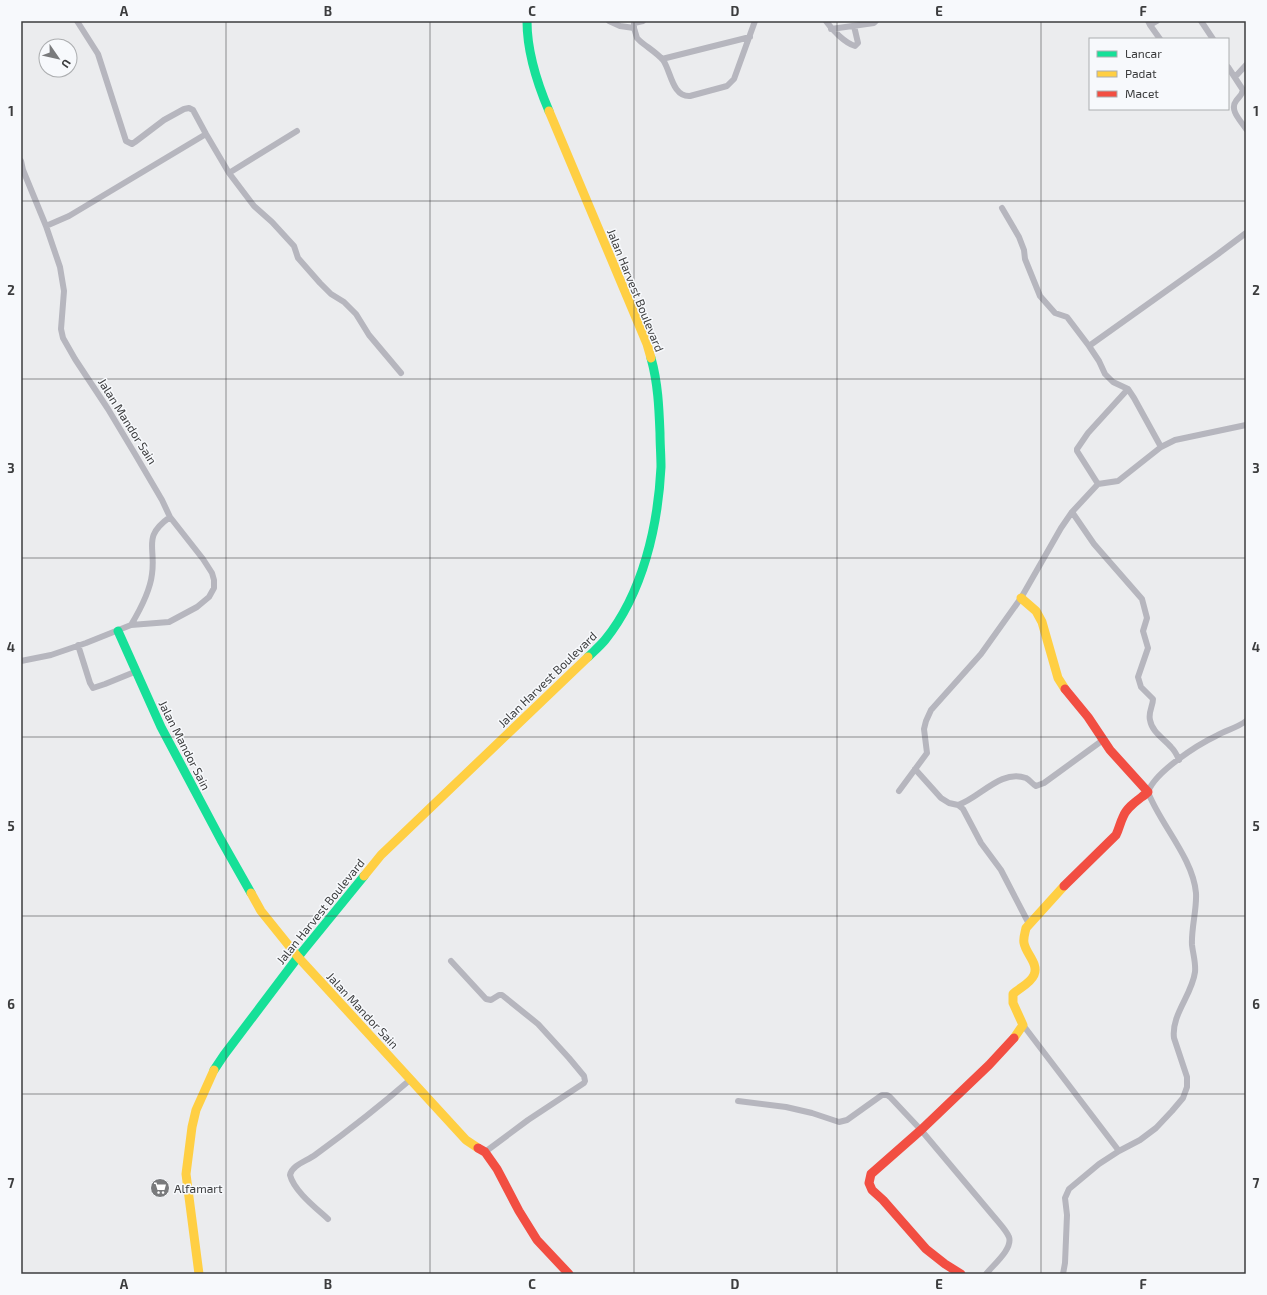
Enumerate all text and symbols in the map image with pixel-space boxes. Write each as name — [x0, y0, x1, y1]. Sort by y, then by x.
text: A — [120, 3, 129, 19]
text: B — [324, 3, 332, 19]
text: C — [528, 3, 536, 19]
text: D — [731, 3, 740, 19]
text: E — [935, 3, 943, 19]
text: F — [1139, 3, 1147, 19]
north arrow — [38, 38, 78, 78]
legend — [1089, 38, 1229, 110]
text: Lancar — [1125, 46, 1162, 60]
text: U — [59, 57, 74, 71]
text: Padat — [1125, 66, 1157, 80]
text: Macet — [1125, 86, 1159, 100]
text: 1 — [8, 103, 14, 119]
text: 1 — [1253, 103, 1259, 119]
street label: Jalan Harvest Boulevard — [605, 226, 667, 354]
text: 2 — [7, 282, 15, 298]
text: 2 — [1252, 282, 1260, 298]
street label: Jalan Mandor Sain — [96, 375, 160, 467]
text: 3 — [7, 460, 15, 476]
text: 3 — [1252, 460, 1260, 476]
street label: Jalan Harvest Boulevard — [495, 628, 599, 730]
text: 4 — [7, 639, 15, 655]
text: 4 — [1252, 639, 1260, 655]
street label: Jalan Mandor Sain — [156, 698, 214, 792]
text: 5 — [7, 818, 15, 834]
text: 5 — [1252, 818, 1260, 834]
street label: Jalan Harvest Boulevard — [273, 855, 367, 967]
street label: Jalan Mandor Sain — [324, 969, 402, 1051]
text: 6 — [7, 996, 15, 1012]
text: 6 — [1252, 996, 1260, 1012]
text: 7 — [8, 1175, 15, 1191]
text: 7 — [1253, 1175, 1260, 1191]
supermarket icon: Alfamart — [149, 1177, 171, 1199]
place label: Alfamart — [174, 1181, 223, 1195]
text: A — [120, 1276, 129, 1292]
text: B — [324, 1276, 332, 1292]
text: C — [528, 1276, 536, 1292]
text: D — [731, 1276, 740, 1292]
text: E — [935, 1276, 943, 1292]
text: F — [1139, 1276, 1147, 1292]

